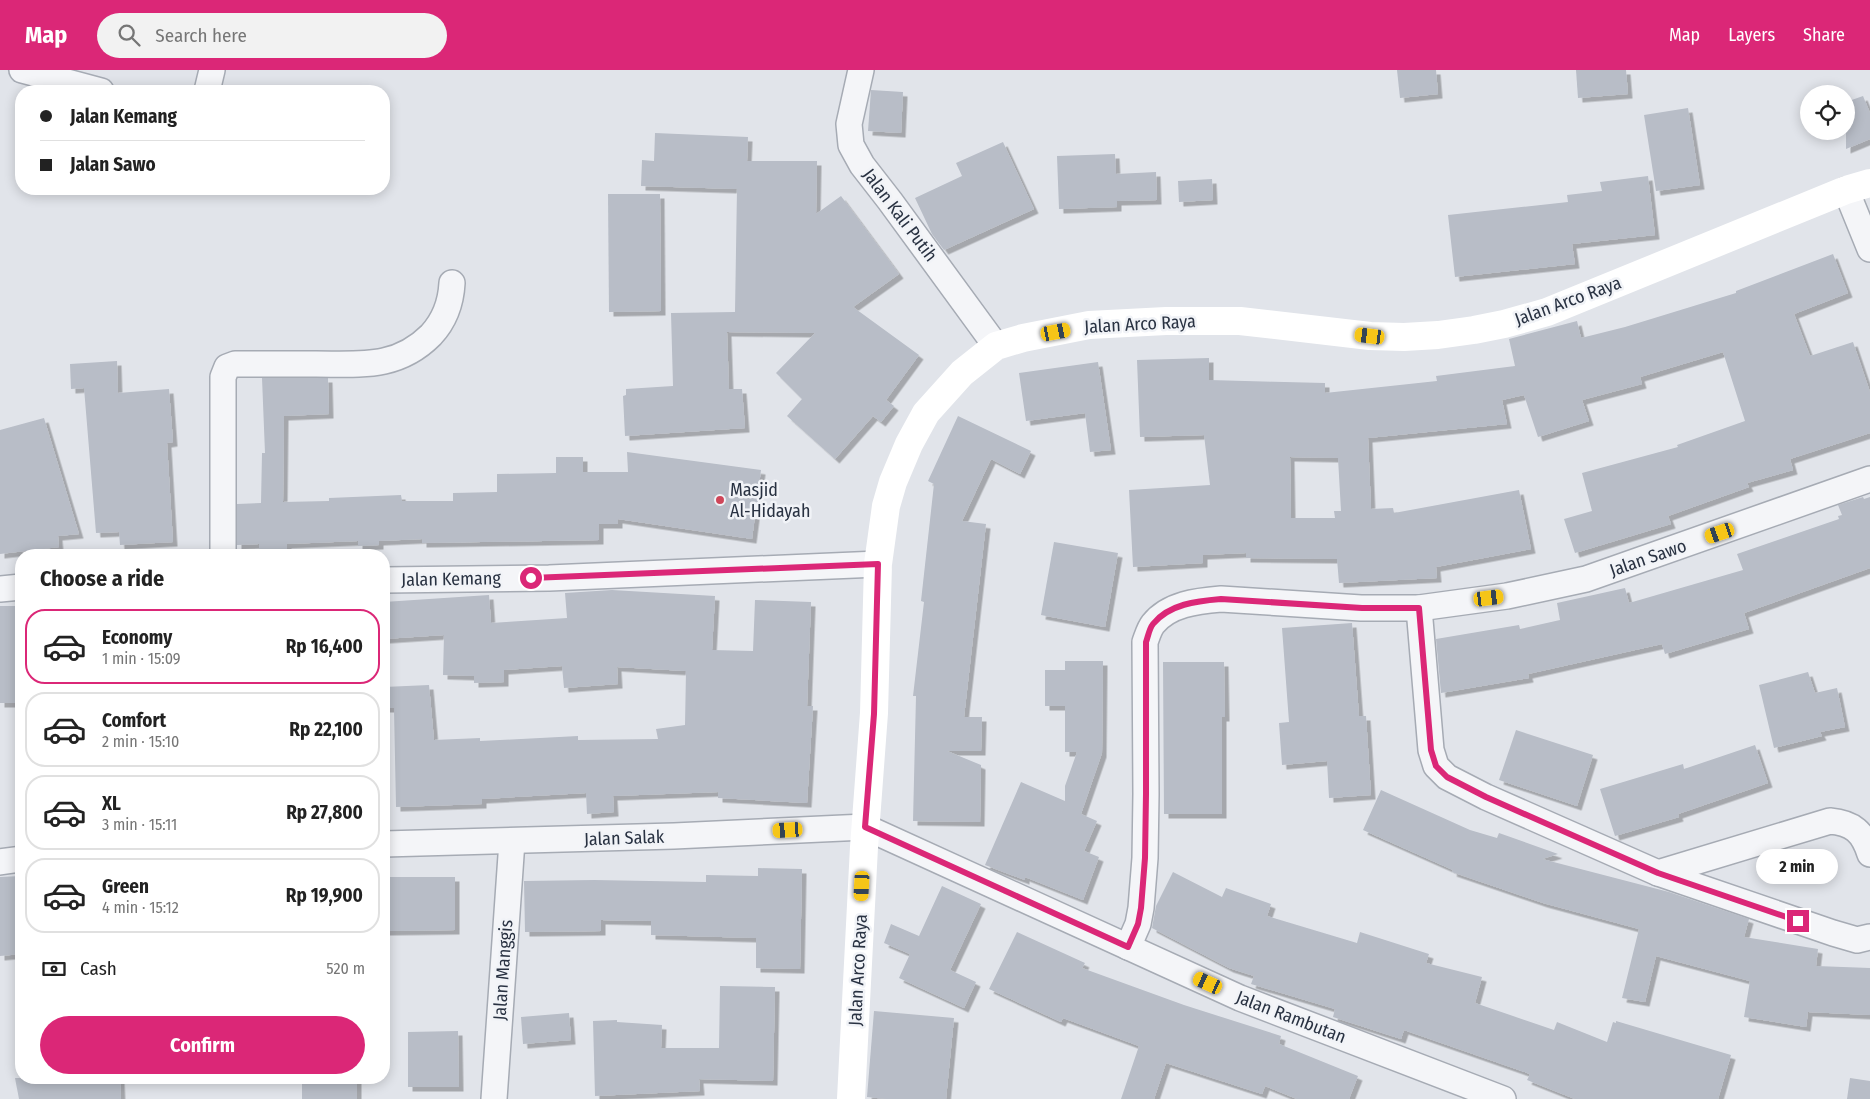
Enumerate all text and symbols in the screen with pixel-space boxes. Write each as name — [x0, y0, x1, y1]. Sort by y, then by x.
search box — [97, 13, 447, 58]
text: Map — [25, 21, 67, 49]
icon: search — [115, 21, 143, 49]
text: Search here — [155, 24, 247, 47]
text: Map — [1669, 24, 1700, 46]
text: Layers — [1728, 24, 1775, 46]
text: Share — [1803, 24, 1845, 46]
map controls — [1800, 85, 1855, 140]
button: locate — [1800, 85, 1855, 140]
text: Jalan Kemang — [70, 105, 177, 128]
text: Jalan Sawo — [70, 153, 156, 176]
street label: Jalan Kali Putih — [858, 164, 942, 266]
street label: Jalan Arco Raya — [1512, 271, 1624, 330]
street label: Jalan Arco Raya — [1084, 310, 1197, 338]
car — [1039, 322, 1072, 342]
car — [1354, 327, 1385, 345]
place label: Masjid Al-Hidayah — [730, 479, 810, 522]
marker: Masjid Al-Hidayah — [714, 494, 726, 506]
car — [1703, 521, 1736, 545]
street label: Jalan Sawo — [1607, 535, 1689, 581]
text: Choose a ride — [40, 565, 164, 592]
street label: Jalan Kemang — [401, 567, 501, 591]
route start — [520, 567, 542, 589]
car — [1473, 589, 1504, 607]
icon: car — [42, 624, 87, 669]
text: Economy — [102, 626, 172, 649]
text: Rp 16,400 — [286, 635, 363, 658]
text: 1 min · 15:09 — [102, 649, 181, 668]
icon: car — [42, 707, 87, 752]
text: Comfort — [102, 709, 166, 732]
text: Rp 22,100 — [289, 718, 363, 741]
text: 2 min · 15:10 — [102, 732, 179, 751]
icon: car — [42, 790, 87, 835]
text: XL — [102, 792, 121, 815]
text: Rp 27,800 — [286, 801, 363, 824]
text: 3 min · 15:11 — [102, 815, 177, 834]
car — [772, 822, 803, 838]
street label: Jalan Salak — [584, 826, 665, 850]
callout: 2 min — [1757, 848, 1839, 884]
text: 2 min — [1779, 857, 1815, 876]
car — [853, 871, 870, 901]
icon: car — [42, 873, 87, 918]
text: Green — [102, 875, 149, 898]
text: Rp 19,900 — [286, 884, 363, 907]
text: 4 min · 15:12 — [102, 898, 179, 917]
route end — [1787, 910, 1809, 932]
street label: Jalan Arco Raya — [844, 913, 872, 1026]
street label: Jalan Manggis — [489, 919, 518, 1021]
icon: cash — [40, 955, 68, 983]
text: Cash — [80, 957, 117, 980]
text: 520 m — [326, 959, 365, 978]
car — [1191, 970, 1224, 996]
street label: Jalan Rambutan — [1233, 986, 1349, 1048]
button: Confirm — [40, 1016, 365, 1074]

